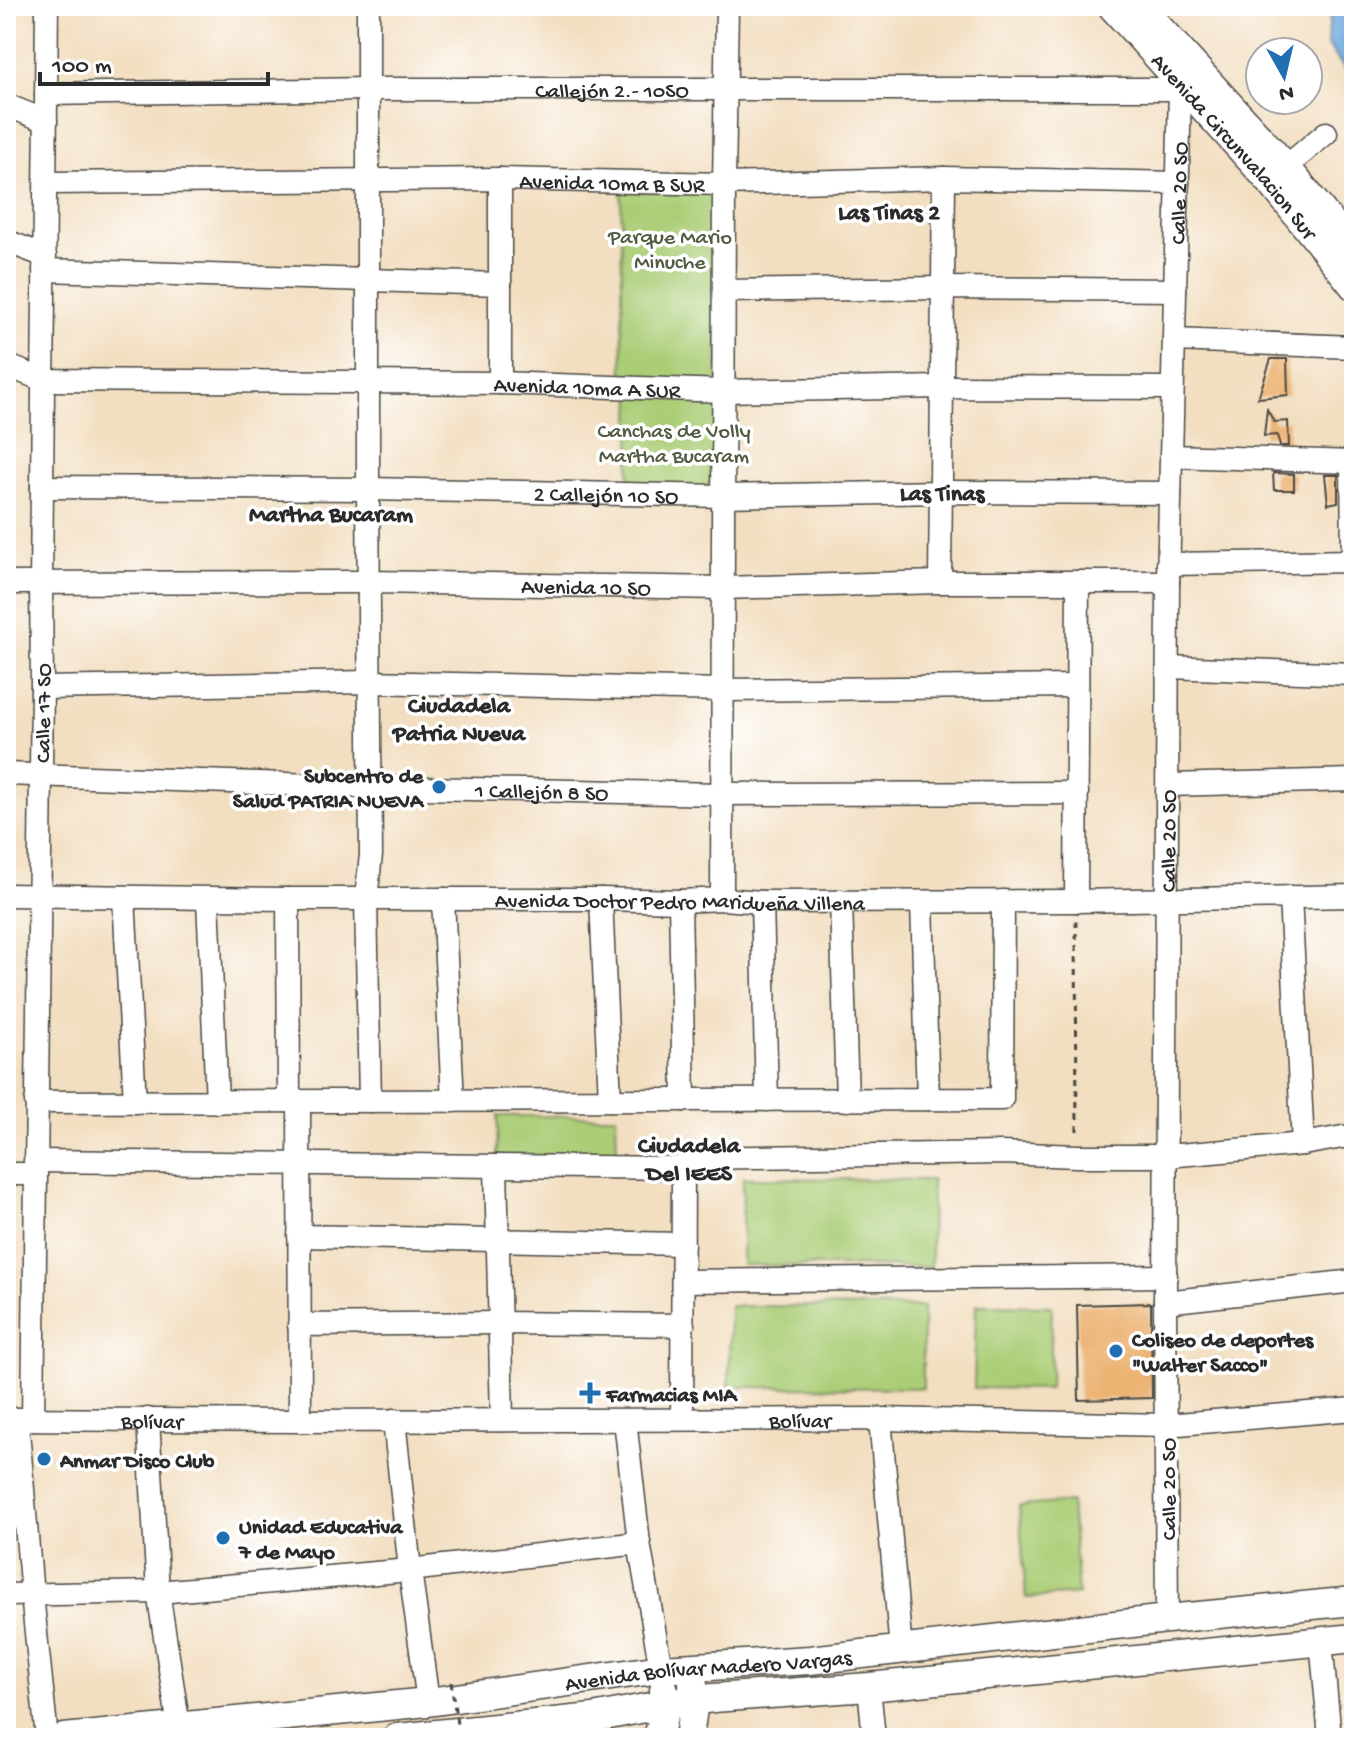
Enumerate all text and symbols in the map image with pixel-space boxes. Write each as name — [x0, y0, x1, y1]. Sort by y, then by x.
scale bar — [40, 36, 268, 86]
north arrow — [1244, 36, 1324, 116]
street label: Avenida Circunvalacion Sur — [1144, 49, 1322, 248]
text: 100 m — [51, 53, 112, 82]
text: N — [1277, 78, 1295, 106]
street label: Callejón 2.- 10SO — [535, 80, 689, 106]
street label: Calle 20 SO — [1167, 142, 1196, 245]
street label: Avenida 10ma B SUR — [519, 170, 706, 201]
district label: Las Tinas 2 — [838, 200, 940, 229]
park label: Parque Mario Minuche — [607, 226, 732, 277]
street label: Avenida 10ma A SUR — [493, 374, 682, 406]
park label: Canchas de Volly Martha Bucaram — [597, 420, 751, 471]
district label: Las Tinas — [900, 481, 985, 510]
street label: 2 Callejón 10 SO — [533, 483, 679, 512]
district label: Martha Bucaram — [249, 502, 413, 531]
street label: Avenida 10 SO — [521, 576, 651, 604]
street label: Calle 17 SO — [32, 663, 59, 763]
district label: Ciudadela Patria Nueva — [391, 693, 527, 750]
place label: Subcentro de Salud PATRIA NUEVA — [233, 765, 425, 816]
marker: Subcentro de Salud PATRIA NUEVA — [430, 778, 448, 796]
street label: 1 Callejón 8 SO — [474, 780, 609, 809]
street label: Calle 20 SO — [1158, 790, 1184, 892]
street label: Avenida Doctor Pedro Maridueña Villena — [495, 890, 866, 919]
district label: Ciudadela Del IEES — [638, 1133, 742, 1190]
place label: Coliseo de deportes "Walter Sacco" — [1131, 1329, 1315, 1380]
marker: Coliseo de deportes "Walter Sacco" — [1107, 1342, 1125, 1360]
marker: Farmacias MIA — [581, 1384, 599, 1402]
place label: Farmacias MIA — [605, 1384, 738, 1410]
street label: Bolívar — [768, 1410, 833, 1436]
street label: Bolívar — [120, 1411, 185, 1437]
street label: Calle 20 SO — [1158, 1438, 1184, 1540]
marker: Anmar Disco Club — [35, 1450, 53, 1468]
place label: Anmar Disco Club — [59, 1450, 215, 1476]
place label: Unidad Educativa 7 de Mayo — [238, 1516, 404, 1567]
marker: Unidad Educativa 7 de Mayo — [214, 1529, 232, 1547]
street label: Avenida Bolívar Madero Vargas — [564, 1646, 854, 1699]

